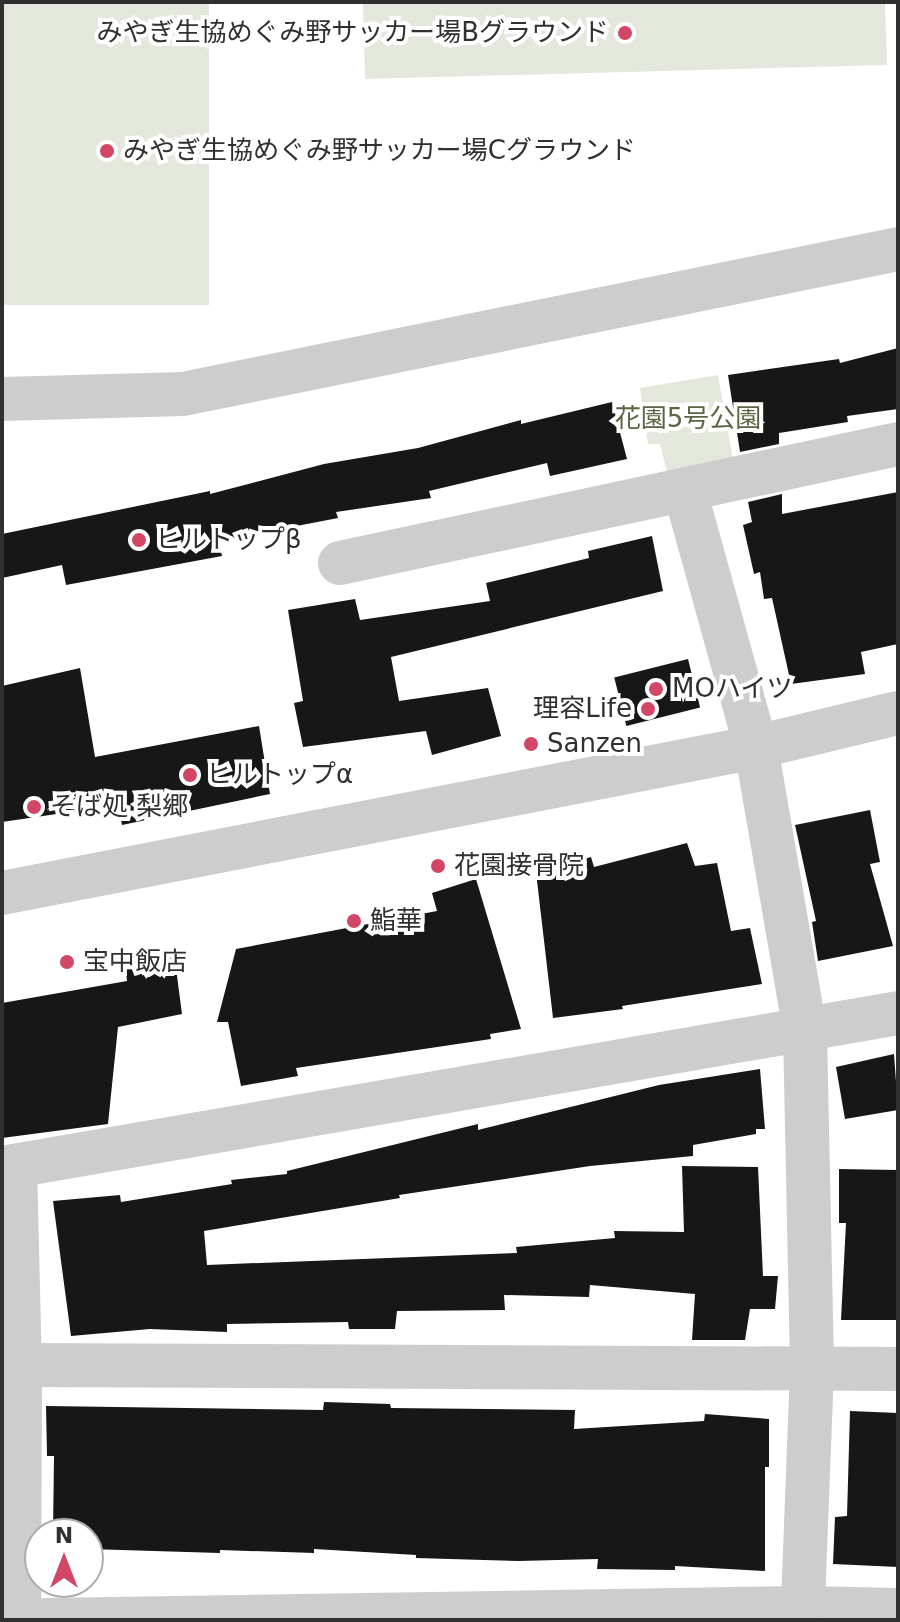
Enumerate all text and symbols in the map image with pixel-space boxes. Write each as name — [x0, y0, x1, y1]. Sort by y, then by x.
place label: みやぎ生協めぐみ野サッカー場Bグラウンド — [97, 17, 609, 49]
marker: みやぎ生協めぐみ野サッカー場Bグラウンド — [616, 24, 634, 42]
place label: みやぎ生協めぐみ野サッカー場Cグラウンド — [123, 135, 635, 167]
marker: みやぎ生協めぐみ野サッカー場Cグラウンド — [98, 142, 116, 160]
park label: 花園5号公園 — [615, 403, 761, 435]
place label: ヒルトップβ — [155, 524, 302, 556]
marker: ヒルトップβ — [130, 531, 148, 549]
place label: MOハイツ — [672, 673, 793, 705]
marker: MOハイツ — [647, 680, 665, 698]
place label: 理容Life — [533, 693, 632, 725]
marker: 理容Life — [639, 700, 657, 718]
place label: Sanzen — [547, 728, 642, 760]
marker: Sanzen — [522, 735, 540, 753]
place label: ヒルトップα — [206, 759, 353, 791]
marker: ヒルトップα — [181, 766, 199, 784]
place label: そば処 梨郷 — [50, 791, 188, 823]
marker: そば処 梨郷 — [25, 798, 43, 816]
place label: 花園接骨院 — [454, 850, 584, 882]
marker: 花園接骨院 — [429, 857, 447, 875]
place label: 鮨華 — [370, 905, 422, 937]
marker: 鮨華 — [345, 912, 363, 930]
place label: 宝中飯店 — [83, 946, 187, 978]
marker: 宝中飯店 — [58, 953, 76, 971]
north arrow — [24, 1518, 104, 1598]
text: N — [55, 1523, 73, 1548]

